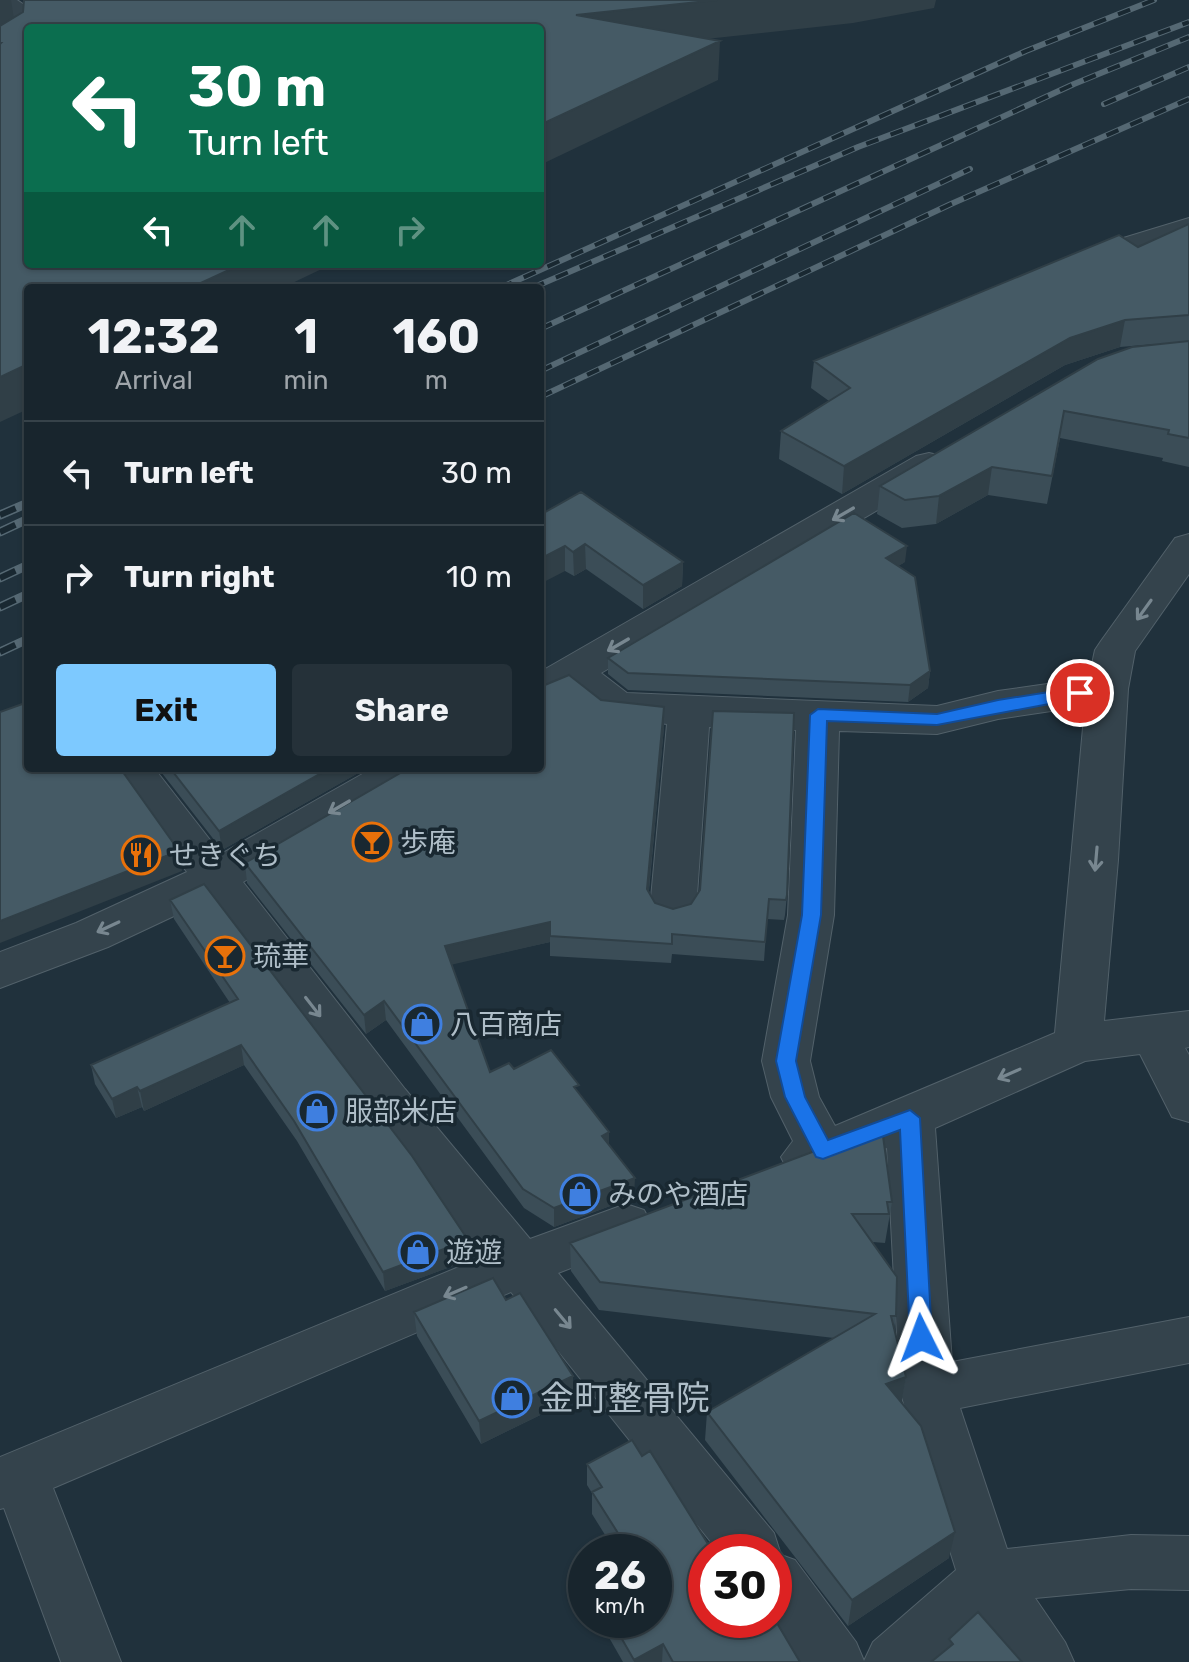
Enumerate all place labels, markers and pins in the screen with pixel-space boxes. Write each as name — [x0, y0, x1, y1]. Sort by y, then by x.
pin — [1046, 659, 1114, 727]
bar icon: 歩庵 — [351, 821, 393, 863]
place label: 歩庵 — [400, 826, 456, 859]
restaurant icon: せきぐち — [120, 834, 162, 876]
place label: せきぐち — [169, 839, 281, 872]
bar icon: 琉華 — [204, 935, 246, 977]
place label: 琉華 — [253, 940, 309, 973]
shop icon: 八百商店 — [401, 1003, 443, 1045]
place label: 八百商店 — [450, 1008, 562, 1041]
shop icon: 服部米店 — [296, 1090, 338, 1132]
place label: 服部米店 — [345, 1095, 457, 1128]
shop icon: みのや酒店 — [559, 1173, 601, 1215]
place label: みのや酒店 — [608, 1178, 748, 1211]
shop icon: 遊遊 — [397, 1231, 439, 1273]
place label: 遊遊 — [446, 1236, 502, 1269]
shop icon: 金町整骨院 — [491, 1377, 533, 1419]
place label: 金町整骨院 — [540, 1378, 710, 1419]

